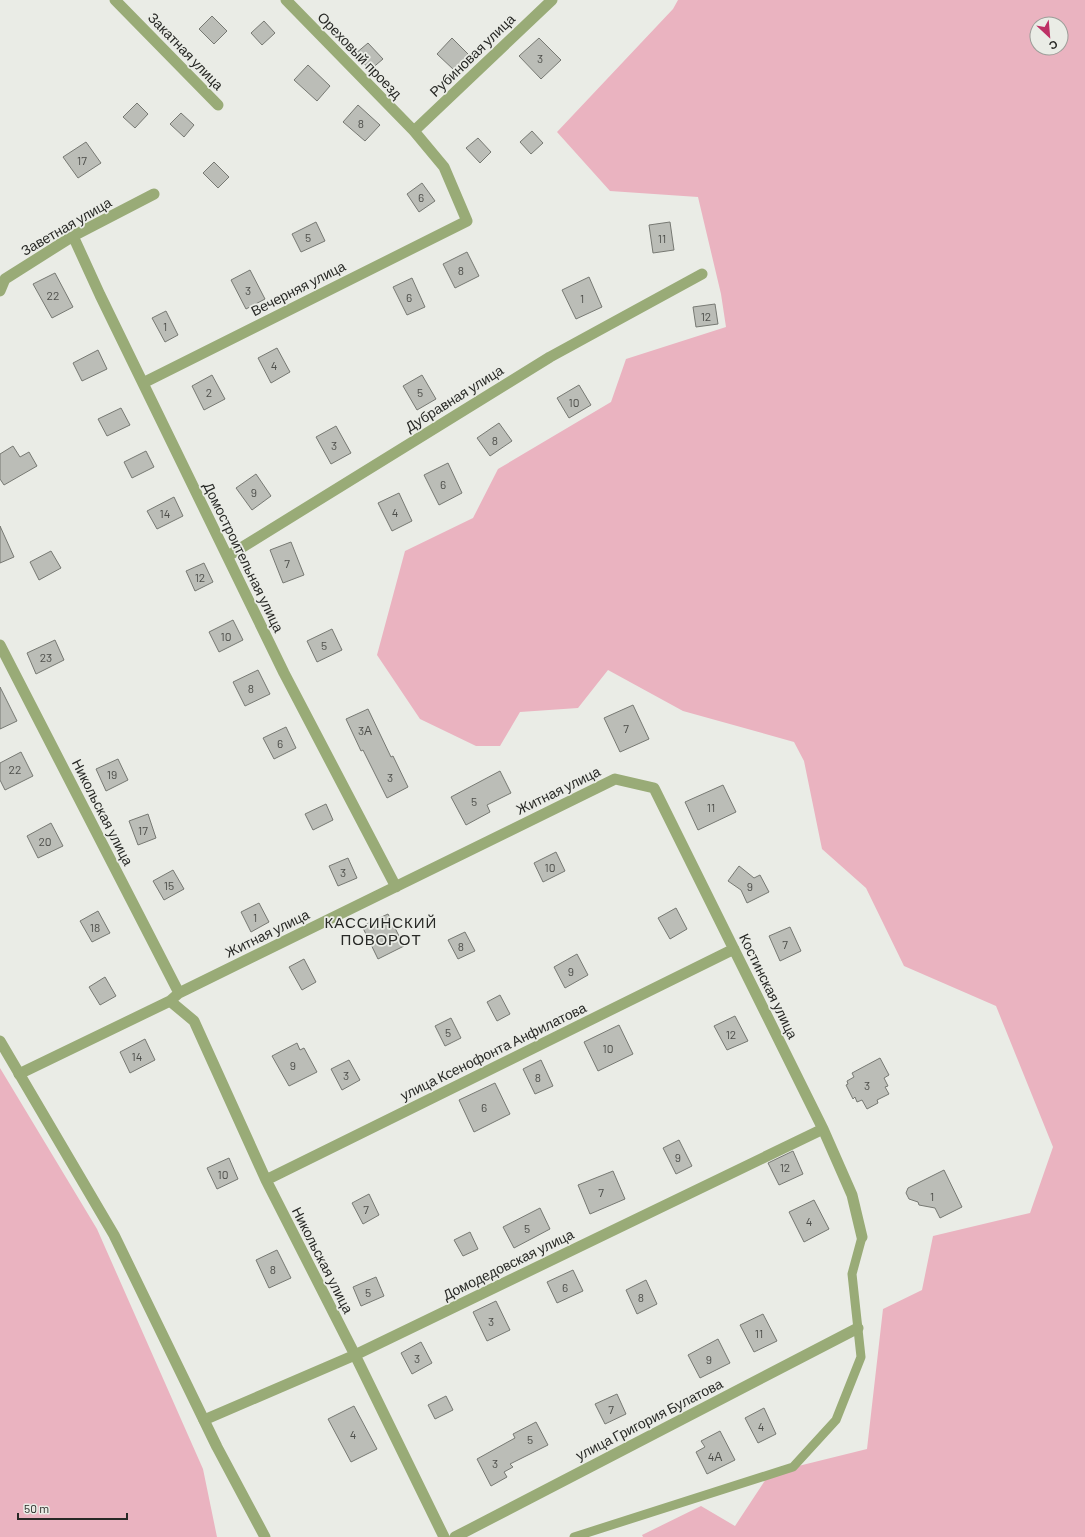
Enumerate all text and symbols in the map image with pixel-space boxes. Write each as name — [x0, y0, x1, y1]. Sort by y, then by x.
street label: Ореховый проезд — [314, 8, 406, 102]
street label: Закатная улица — [145, 9, 227, 93]
street label: Рубиновая улица — [426, 10, 518, 100]
north arrow — [1029, 16, 1069, 56]
text: С — [1047, 38, 1060, 53]
house number: 3 — [537, 51, 543, 65]
house number: 8 — [358, 116, 364, 130]
house number: 17 — [77, 153, 87, 167]
house number: 6 — [418, 190, 424, 204]
street label: Заветная улица — [18, 193, 114, 259]
house number: 5 — [305, 230, 311, 244]
house number: 11 — [658, 231, 666, 245]
street label: Вечерняя улица — [248, 257, 348, 319]
house number: 8 — [458, 263, 464, 277]
house number: 3 — [245, 283, 251, 297]
house number: 22 — [47, 288, 59, 302]
house number: 6 — [406, 290, 412, 304]
house number: 1 — [580, 291, 584, 305]
house number: 12 — [701, 309, 711, 323]
house number: 1 — [163, 319, 167, 333]
house number: 4 — [271, 358, 277, 372]
street label: Дубравная улица — [402, 361, 506, 435]
house number: 2 — [206, 385, 212, 399]
house number: 5 — [417, 385, 423, 399]
house number: 10 — [569, 395, 579, 409]
house number: 8 — [492, 433, 498, 447]
house number: 3 — [331, 438, 337, 452]
house number: 6 — [440, 477, 446, 491]
street label: Домостроительная улица — [200, 479, 288, 635]
house number: 9 — [251, 485, 257, 499]
house number: 4 — [392, 505, 398, 519]
house number: 14 — [160, 506, 170, 520]
house number: 7 — [284, 556, 290, 570]
house number: 12 — [195, 570, 205, 584]
house number: 10 — [221, 629, 231, 643]
house number: 5 — [321, 638, 327, 652]
house number: 23 — [40, 650, 52, 664]
house number: 8 — [248, 681, 254, 695]
house number: 7 — [623, 721, 629, 735]
house number: 3А — [358, 723, 372, 737]
house number: 6 — [277, 736, 283, 750]
street label: Никольская улица — [69, 756, 137, 868]
house number: 22 — [9, 762, 21, 776]
street label: Житная улица — [513, 762, 603, 818]
house number: 19 — [107, 767, 117, 781]
house number: 3 — [387, 770, 393, 784]
house number: 5 — [471, 794, 477, 808]
house number: 11 — [707, 800, 715, 814]
house number: 17 — [138, 823, 148, 837]
house number: 20 — [38, 834, 52, 848]
house number: 10 — [545, 860, 555, 874]
house number: 3 — [340, 865, 346, 879]
house number: 15 — [164, 878, 174, 892]
house number: 9 — [747, 879, 753, 893]
street label: Житная улица — [222, 905, 312, 961]
house number: 1 — [253, 910, 257, 924]
district label: КАССИНСКИЙ ПОВОРОТ — [325, 913, 437, 948]
house number: 18 — [90, 920, 100, 934]
street label: Костинская улица — [736, 931, 802, 1042]
house number: 7 — [782, 937, 788, 951]
house number: 8 — [458, 939, 464, 953]
house number: 9 — [568, 964, 574, 978]
street label: улица Ксенофонта Анфилатова — [397, 998, 589, 1104]
house number: 5 — [445, 1025, 451, 1039]
house number: 12 — [726, 1027, 736, 1041]
house number: 10 — [603, 1041, 613, 1055]
house number: 14 — [132, 1049, 142, 1063]
house number: 9 — [290, 1058, 296, 1072]
house number: 3 — [343, 1068, 349, 1082]
house number: 8 — [535, 1070, 541, 1084]
house number: 3 — [864, 1078, 870, 1092]
house number: 6 — [481, 1100, 487, 1114]
house number: 9 — [675, 1150, 681, 1164]
house number: 12 — [780, 1160, 790, 1174]
house number: 10 — [218, 1167, 228, 1181]
house number: 7 — [598, 1185, 604, 1199]
house number: 1 — [930, 1189, 934, 1203]
house number: 7 — [363, 1202, 369, 1216]
street label: Никольская улица — [289, 1204, 357, 1316]
house number: 4 — [806, 1214, 812, 1228]
house number: 5 — [524, 1221, 530, 1235]
street label: Домодедовская улица — [440, 1225, 576, 1303]
house number: 8 — [270, 1262, 276, 1276]
house number: 6 — [562, 1280, 568, 1294]
house number: 5 — [365, 1285, 371, 1299]
house number: 8 — [638, 1290, 644, 1304]
house number: 3 — [488, 1314, 494, 1328]
house number: 11 — [755, 1326, 763, 1340]
house number: 3 — [414, 1351, 420, 1365]
house number: 9 — [706, 1352, 712, 1366]
street label: улица Григория Булатова — [573, 1374, 725, 1463]
house number: 7 — [608, 1402, 614, 1416]
house number: 4 — [758, 1419, 764, 1433]
house number: 4 — [350, 1427, 356, 1441]
house number: 5 — [527, 1432, 533, 1446]
house number: 4А — [708, 1449, 722, 1463]
house number: 3 — [492, 1456, 498, 1470]
scale bar — [18, 1495, 127, 1521]
text: 50 m — [24, 1501, 49, 1515]

